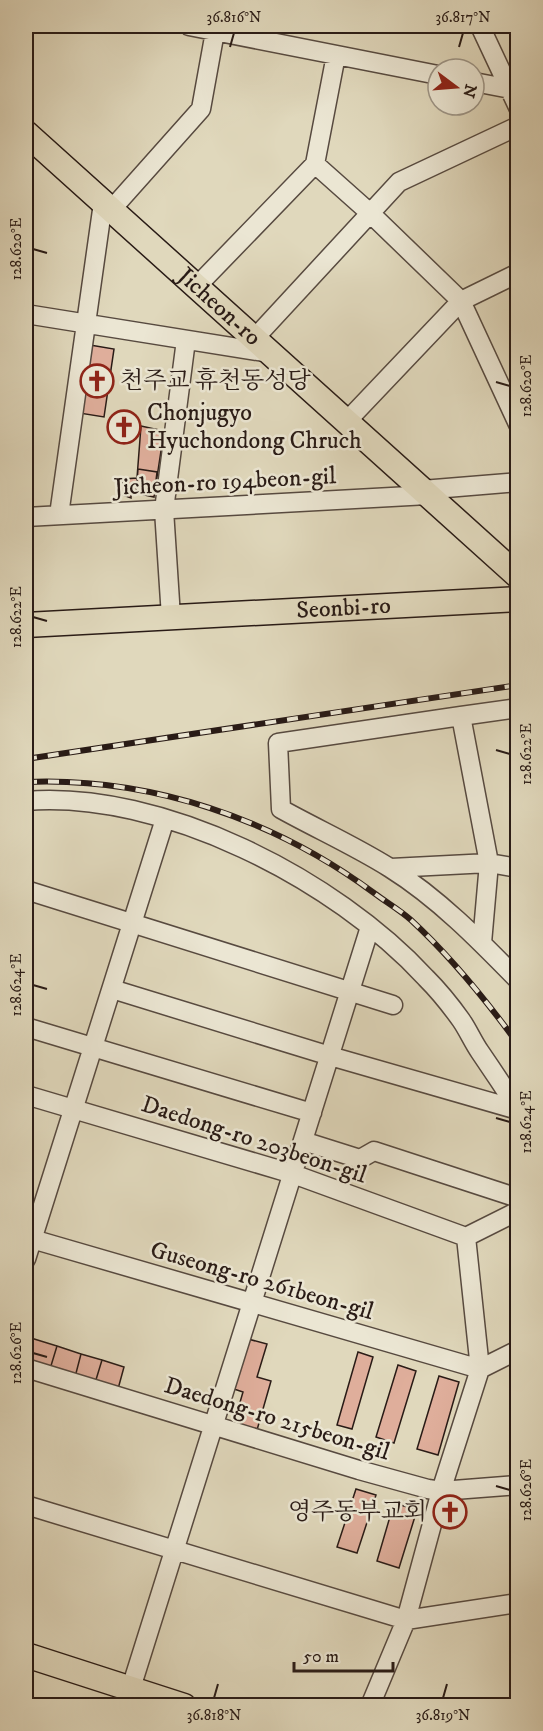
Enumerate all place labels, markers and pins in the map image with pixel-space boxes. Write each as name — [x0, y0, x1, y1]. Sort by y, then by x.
church icon: 천주교 휴천동성당 — [79, 363, 115, 399]
place label: 천주교 휴천동성당 — [120, 366, 311, 396]
place label: Chonjugyo Hyuchondong Chruch — [147, 398, 362, 456]
church icon: Chonjugyo Hyuchondong Chruch — [106, 409, 142, 445]
church icon: 영주동부교회 — [432, 1494, 468, 1530]
place label: 영주동부교회 — [288, 1497, 427, 1527]

